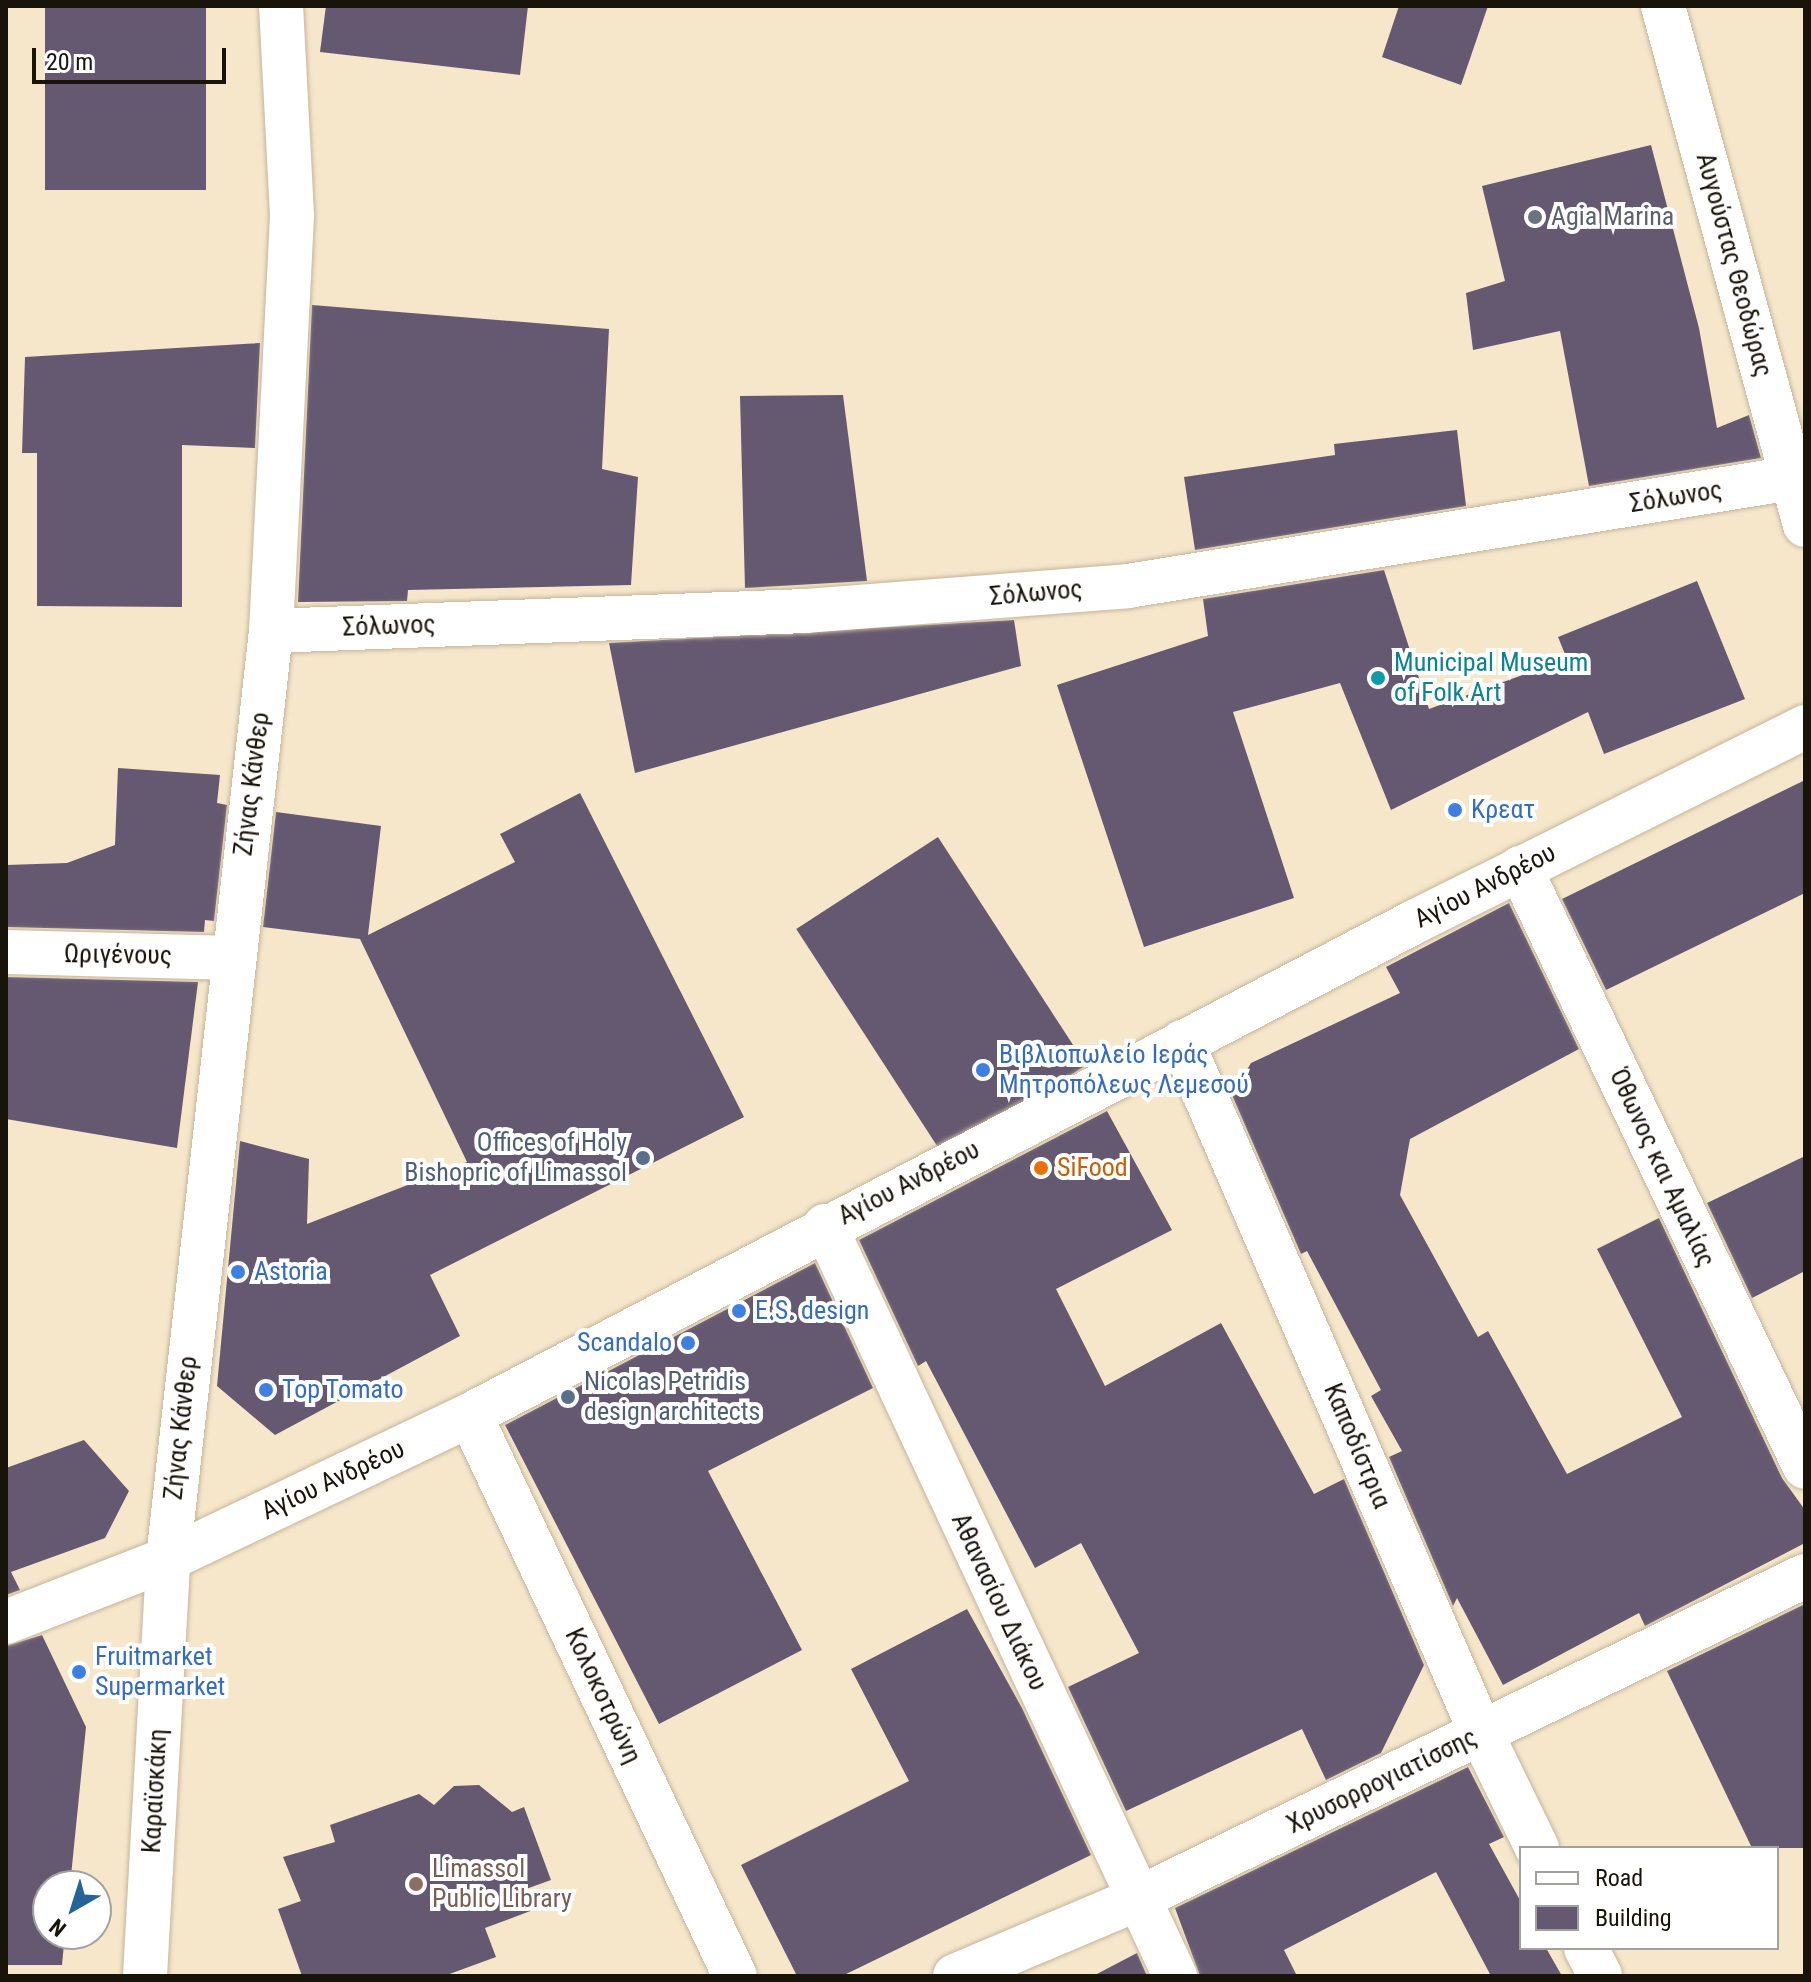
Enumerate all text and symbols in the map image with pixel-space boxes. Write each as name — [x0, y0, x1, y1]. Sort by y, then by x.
scale bar — [36, 32, 230, 82]
text: 20 m — [46, 48, 93, 76]
street label: Αυγούστας Θεοδώρας — [1689, 150, 1779, 380]
place label: Agia Marina — [1551, 201, 1674, 233]
marker: Agia Marina — [1526, 208, 1544, 226]
street label: Σόλωνος — [1627, 474, 1725, 520]
street label: Σόλωνος — [988, 573, 1084, 613]
street label: Σόλωνος — [342, 609, 436, 643]
place label: Municipal Museum of Folk Art — [1394, 647, 1588, 708]
marker: Municipal Museum of Folk Art — [1369, 669, 1387, 687]
street label: Ζήνας Κάνθερ — [228, 710, 276, 858]
place label: Κρεατ — [1471, 794, 1535, 826]
marker: Κρεατ — [1446, 801, 1464, 819]
street label: Αγίου Ανδρέου — [1409, 837, 1561, 935]
street label: Ωριγένους — [64, 938, 172, 972]
place label: Βιβλιοπωλείο Ιεράς Μητροπόλεως Λεμεσού — [999, 1039, 1249, 1100]
marker: Βιβλιοπωλείο Ιεράς Μητροπόλεως Λεμεσού — [974, 1061, 992, 1079]
street label: Όθωνος και Αμαλίας — [1602, 1064, 1722, 1272]
place label: Offices of Holy Bishopric of Limassol — [404, 1127, 627, 1188]
street label: Αγίου Ανδρέου — [833, 1134, 985, 1232]
marker: Offices of Holy Bishopric of Limassol — [634, 1149, 652, 1167]
place label: SiFood — [1057, 1152, 1128, 1184]
marker: SiFood — [1032, 1159, 1050, 1177]
place label: Astoria — [254, 1256, 328, 1288]
marker: Astoria — [229, 1263, 247, 1281]
place label: E.S. design — [755, 1295, 869, 1327]
marker: E.S. design — [730, 1302, 748, 1320]
place label: Scandalo — [577, 1327, 672, 1359]
marker: Scandalo — [679, 1334, 697, 1352]
street label: Ζήνας Κάνθερ — [158, 1354, 204, 1502]
place label: Nicolas Petridis design architects — [584, 1366, 760, 1428]
place label: Top Tomato — [282, 1374, 404, 1406]
street label: Καποδίστρια — [1317, 1379, 1397, 1513]
marker: Top Tomato — [257, 1381, 275, 1399]
marker: Nicolas Petridis design architects — [559, 1388, 577, 1406]
street label: Αγίου Ανδρέου — [256, 1433, 410, 1527]
street label: Αθανασίου Διάκου — [944, 1509, 1054, 1695]
street label: Κολοκοτρώνη — [558, 1623, 648, 1769]
place label: Fruitmarket Supermarket — [95, 1641, 225, 1702]
marker: Fruitmarket Supermarket — [70, 1663, 88, 1681]
street label: Χρυσορρογιατίσσης — [1282, 1721, 1482, 1841]
street label: Καραϊσκάκη — [136, 1728, 174, 1854]
legend — [1519, 1846, 1779, 1950]
place label: Limassol Public Library — [432, 1853, 572, 1914]
text: Road — [1595, 1864, 1643, 1892]
north arrow — [32, 1870, 112, 1950]
marker: Limassol Public Library — [407, 1875, 425, 1893]
text: Building — [1595, 1904, 1672, 1932]
text: N — [45, 1914, 71, 1941]

